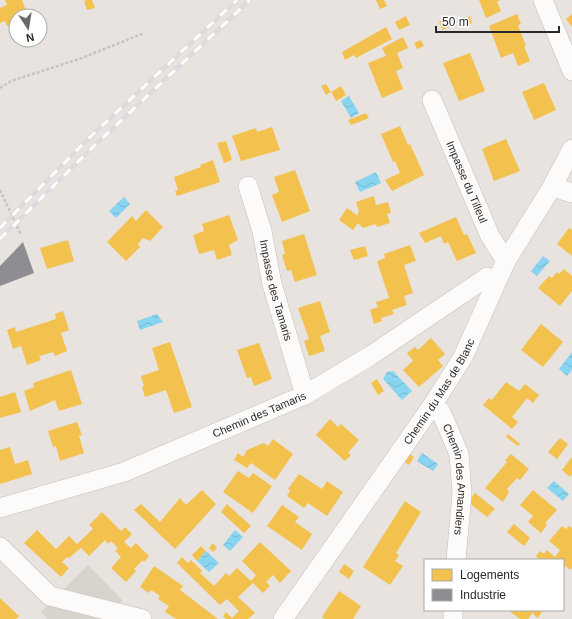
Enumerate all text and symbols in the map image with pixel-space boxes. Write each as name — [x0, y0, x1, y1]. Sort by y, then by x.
north arrow — [8, 8, 48, 48]
scale bar — [436, 8, 559, 34]
text: 50 m — [442, 15, 469, 29]
text: N — [25, 31, 35, 44]
street label: Impasse du Tilleul — [444, 139, 490, 225]
street label: Impasse des Tamaris — [258, 239, 295, 343]
street label: Chemin du Mas de Blanc — [401, 336, 477, 447]
street label: Chemin des Tamaris — [211, 389, 308, 440]
street label: Chemin des Amandiers — [441, 422, 468, 536]
legend — [424, 559, 564, 611]
text: Logements — [460, 568, 519, 582]
text: Industrie — [460, 588, 506, 602]

